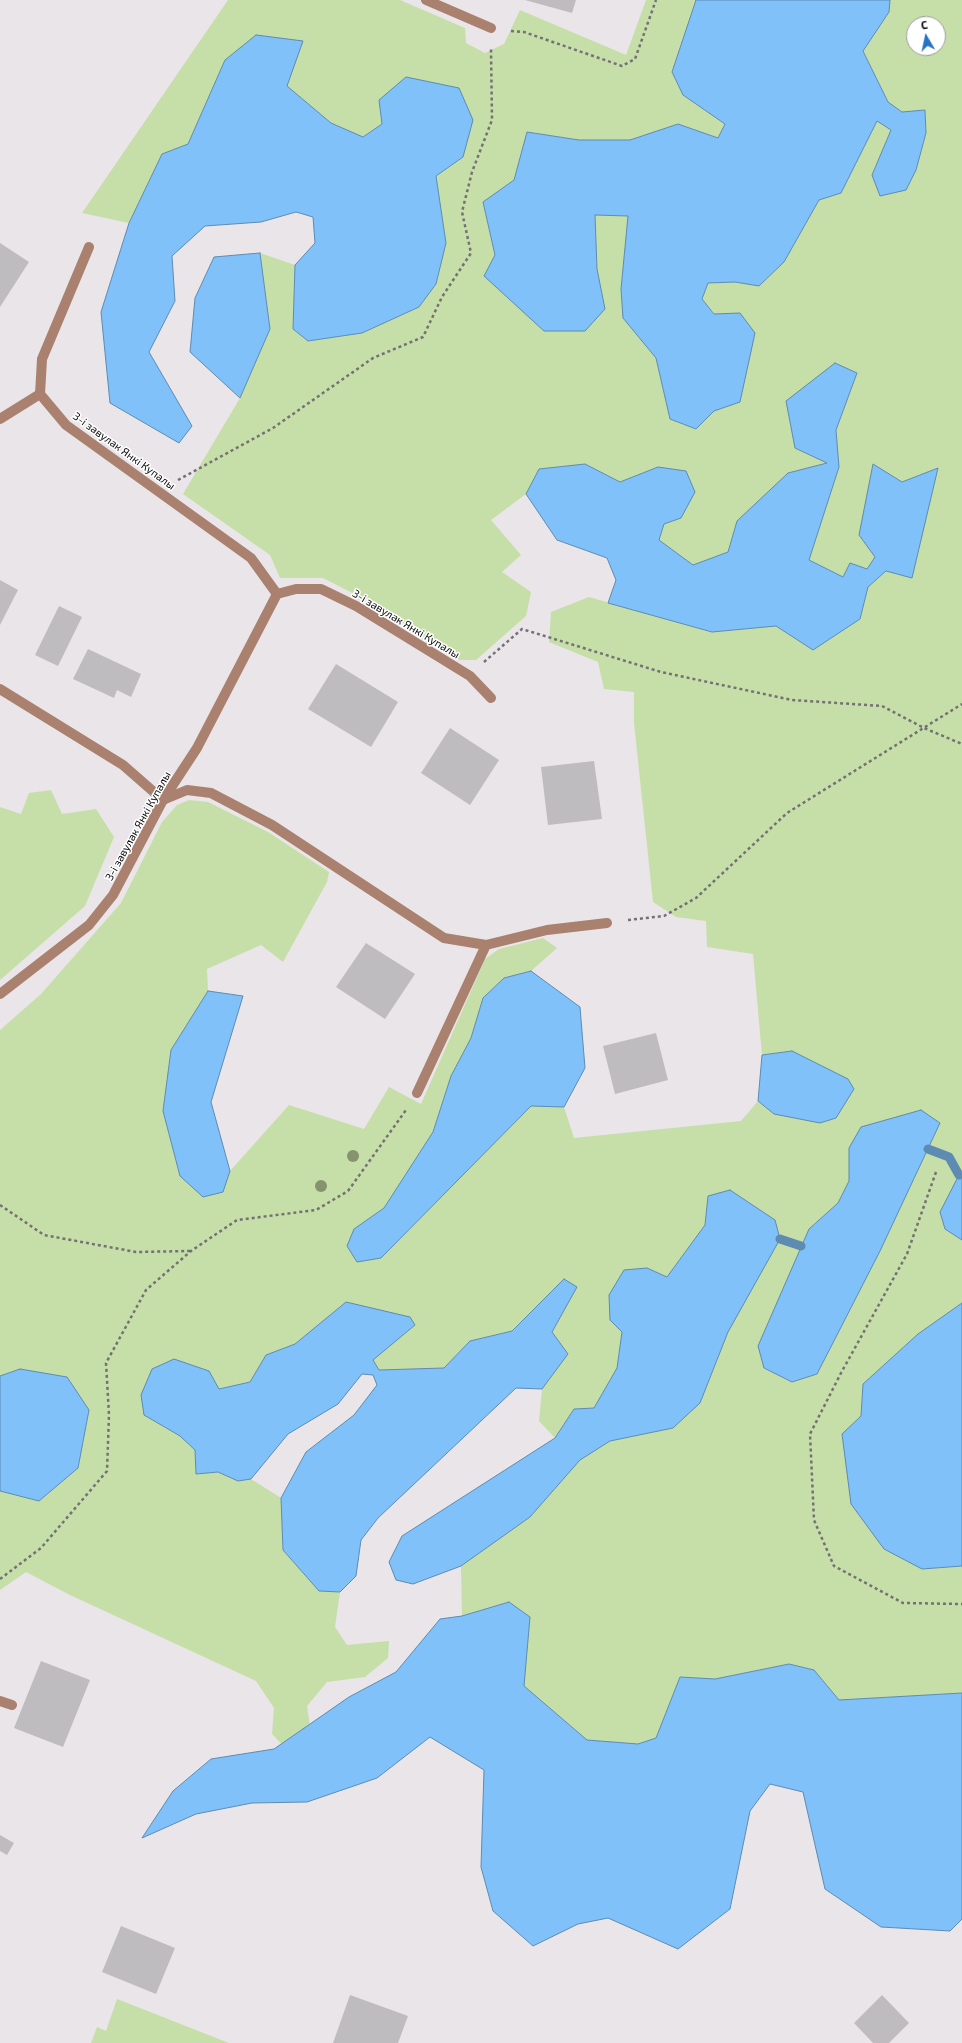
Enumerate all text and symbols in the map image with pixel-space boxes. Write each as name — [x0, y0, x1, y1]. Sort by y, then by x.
north arrow — [906, 16, 946, 56]
text: С — [920, 18, 928, 32]
street label: 3-і завулак Янкі Купалы — [70, 410, 178, 492]
street label: 3-і завулак Янкі Купалы — [350, 587, 462, 661]
street label: 3-і завулак Янкі Купалы — [102, 769, 174, 883]

